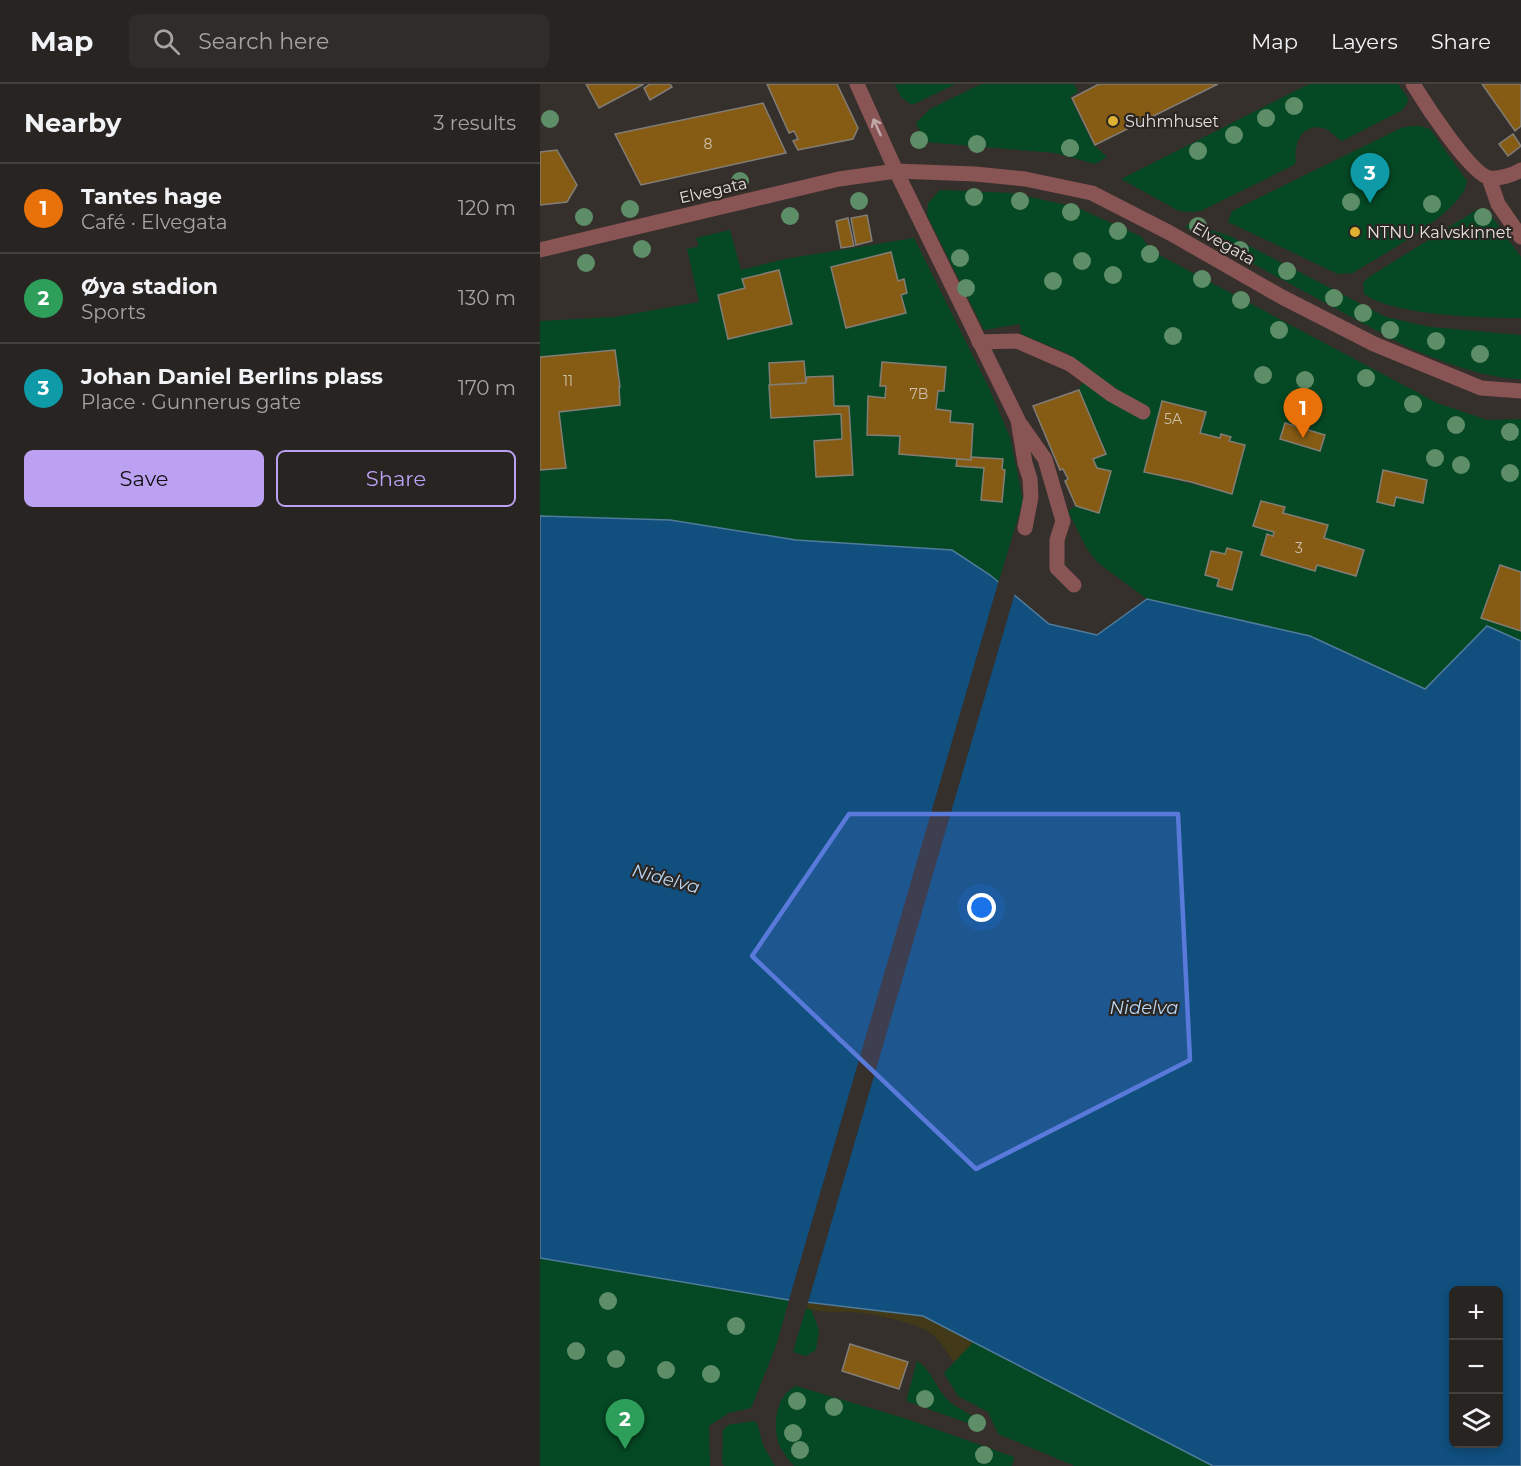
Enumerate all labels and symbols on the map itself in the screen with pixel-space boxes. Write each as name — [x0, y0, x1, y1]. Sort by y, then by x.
place label: Suhmhuset — [1125, 112, 1219, 131]
marker: Suhmhuset — [1106, 114, 1120, 128]
one-way arrow — [870, 119, 882, 137]
house number: 8 — [704, 135, 713, 153]
pin: 3 — [1350, 154, 1390, 203]
street label: Elvegata — [677, 173, 749, 208]
street label: Elvegata — [1189, 218, 1258, 269]
place label: NTNU Kalvskinnet — [1367, 223, 1513, 242]
marker: NTNU Kalvskinnet — [1348, 225, 1362, 239]
house number: 11 — [563, 372, 573, 390]
house number: 7B — [910, 385, 928, 403]
pin: 1 — [1284, 388, 1323, 438]
house number: 5A — [1164, 410, 1183, 428]
house number: 3 — [1295, 539, 1303, 557]
water label: Nidelva — [630, 859, 702, 899]
your location — [967, 893, 996, 922]
water label: Nidelva — [1109, 997, 1179, 1019]
pin: 2 — [606, 1400, 644, 1449]

